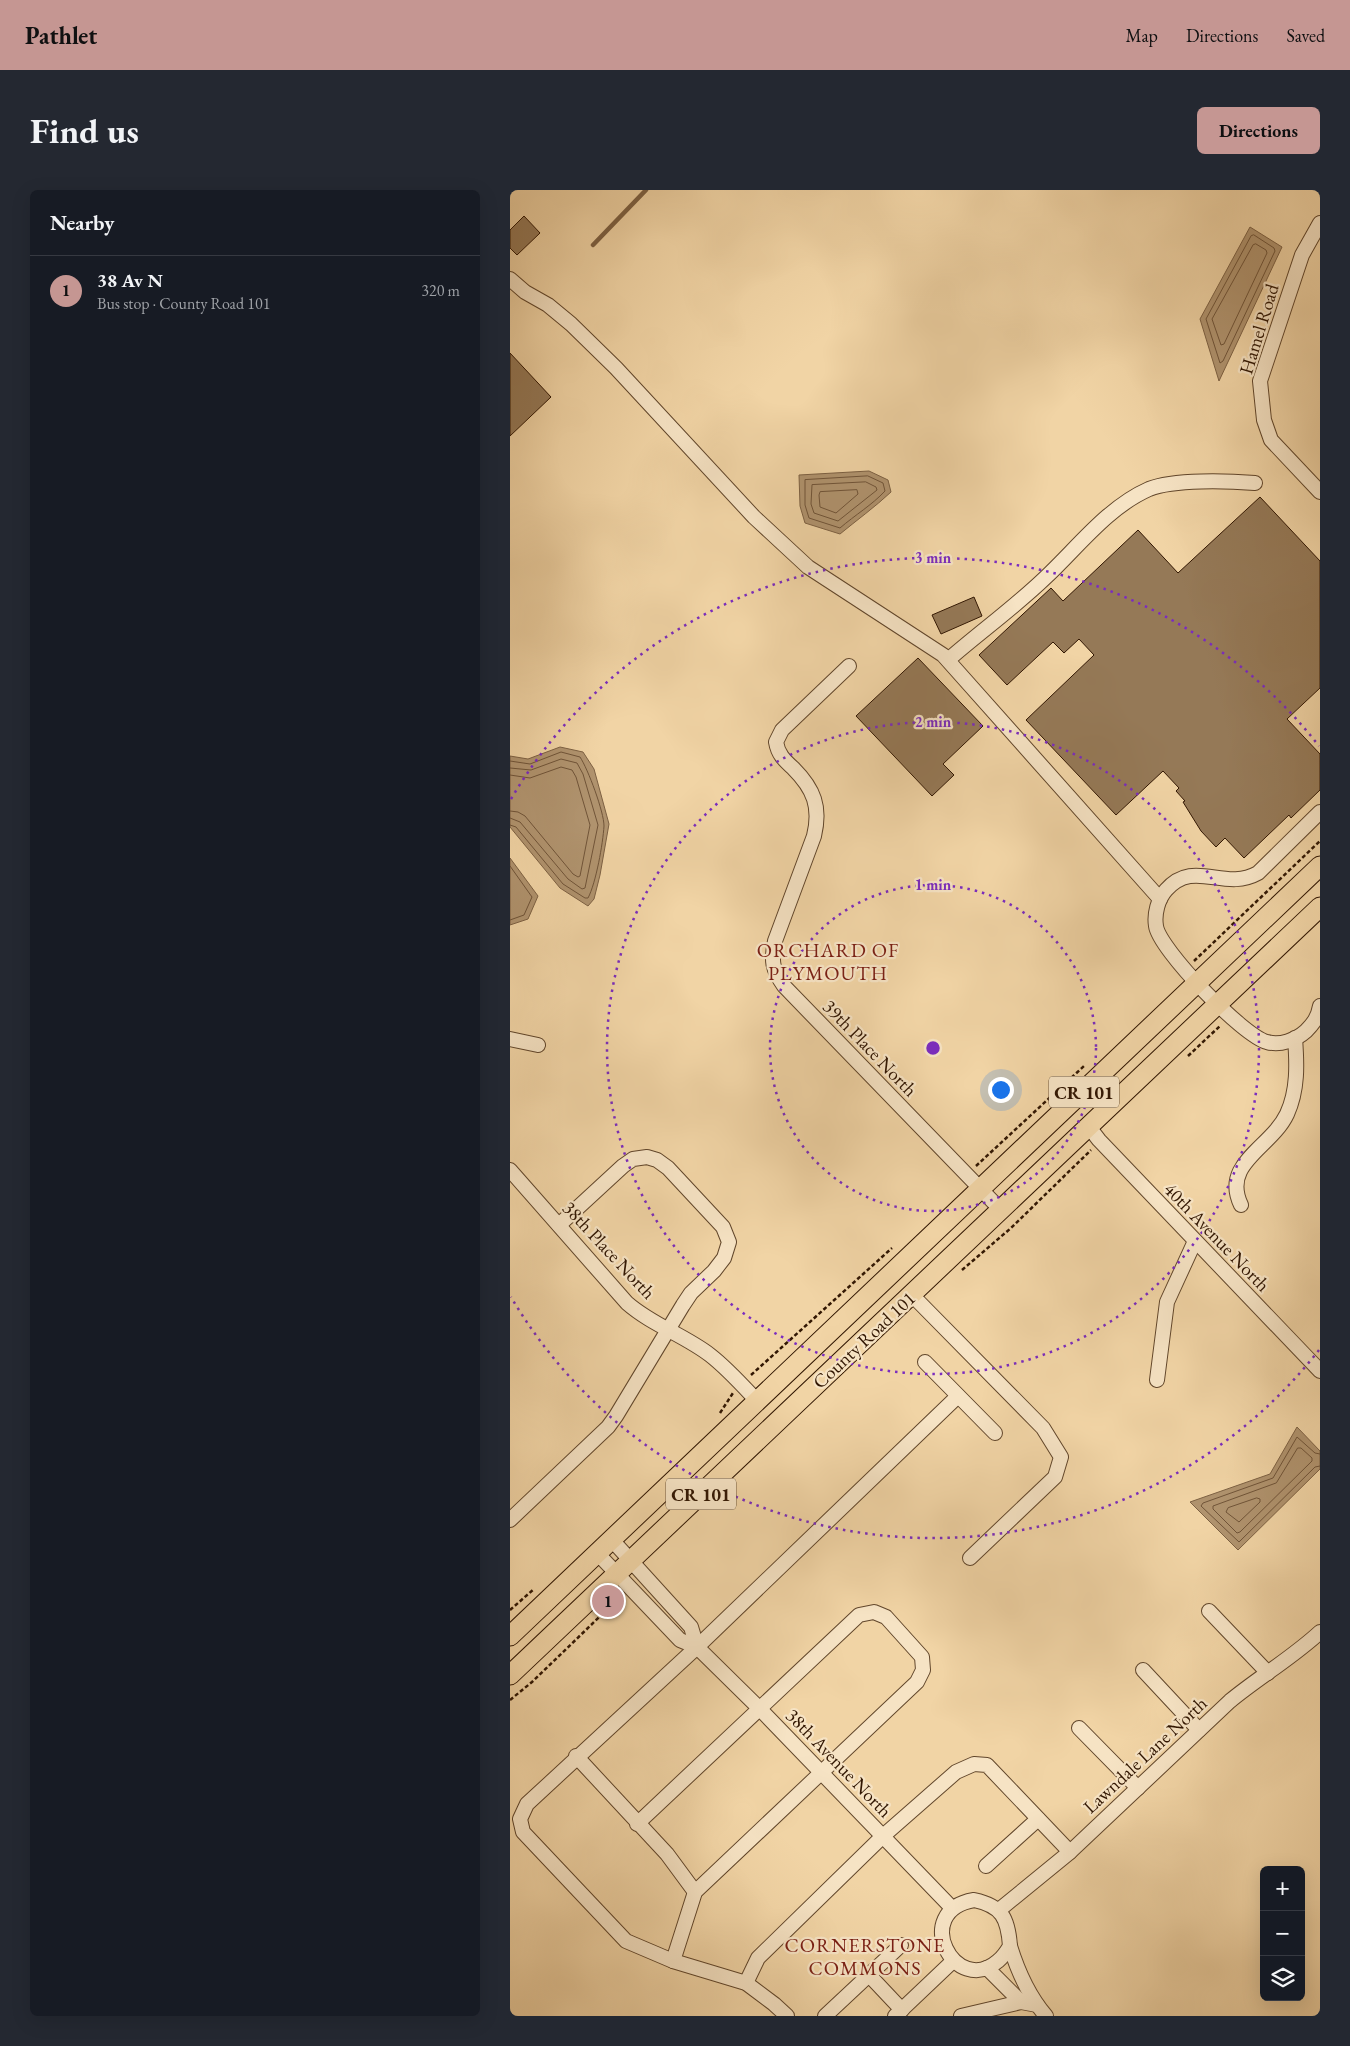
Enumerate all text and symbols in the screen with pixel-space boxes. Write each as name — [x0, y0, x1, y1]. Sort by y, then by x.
text: Pathlet — [25, 20, 97, 51]
text: Map — [1126, 24, 1158, 47]
text: Directions — [1186, 24, 1258, 47]
text: Saved — [1286, 24, 1325, 47]
button: Directions — [1197, 107, 1320, 154]
text: Find us — [30, 108, 139, 153]
text: Nearby — [50, 209, 114, 236]
text: 38 Av N — [97, 268, 163, 293]
text: 1 — [62, 280, 70, 301]
text: 320 m — [421, 280, 460, 301]
street label: Hamel Road — [1233, 280, 1285, 377]
text: Bus stop · County Road 101 — [97, 293, 270, 314]
text: 3 min — [915, 548, 952, 567]
text: 2 min — [915, 712, 952, 731]
text: 1 min — [915, 875, 952, 894]
district label: ORCHARD OF PLYMOUTH — [757, 937, 899, 986]
street label: 39th Place North — [817, 994, 923, 1102]
centre of rings — [924, 1039, 942, 1057]
road number: CR 101 — [1049, 1076, 1119, 1108]
your location — [988, 1077, 1014, 1103]
street label: 40th Avenue North — [1158, 1177, 1276, 1297]
street label: 38th Place North — [557, 1196, 661, 1305]
street label: County Road 101 — [807, 1286, 921, 1394]
road number: CR 101 — [666, 1478, 736, 1510]
pin: 1 — [592, 1582, 624, 1620]
street label: Lawndale Lane North — [1078, 1691, 1212, 1819]
street label: 38th Avenue North — [780, 1703, 898, 1823]
map controls — [1260, 1866, 1305, 2001]
button: + — [1260, 1866, 1305, 1911]
button: − — [1260, 1911, 1305, 1956]
district label: CORNERSTONE COMMONS — [785, 1932, 945, 1981]
button: layers — [1260, 1956, 1305, 2001]

